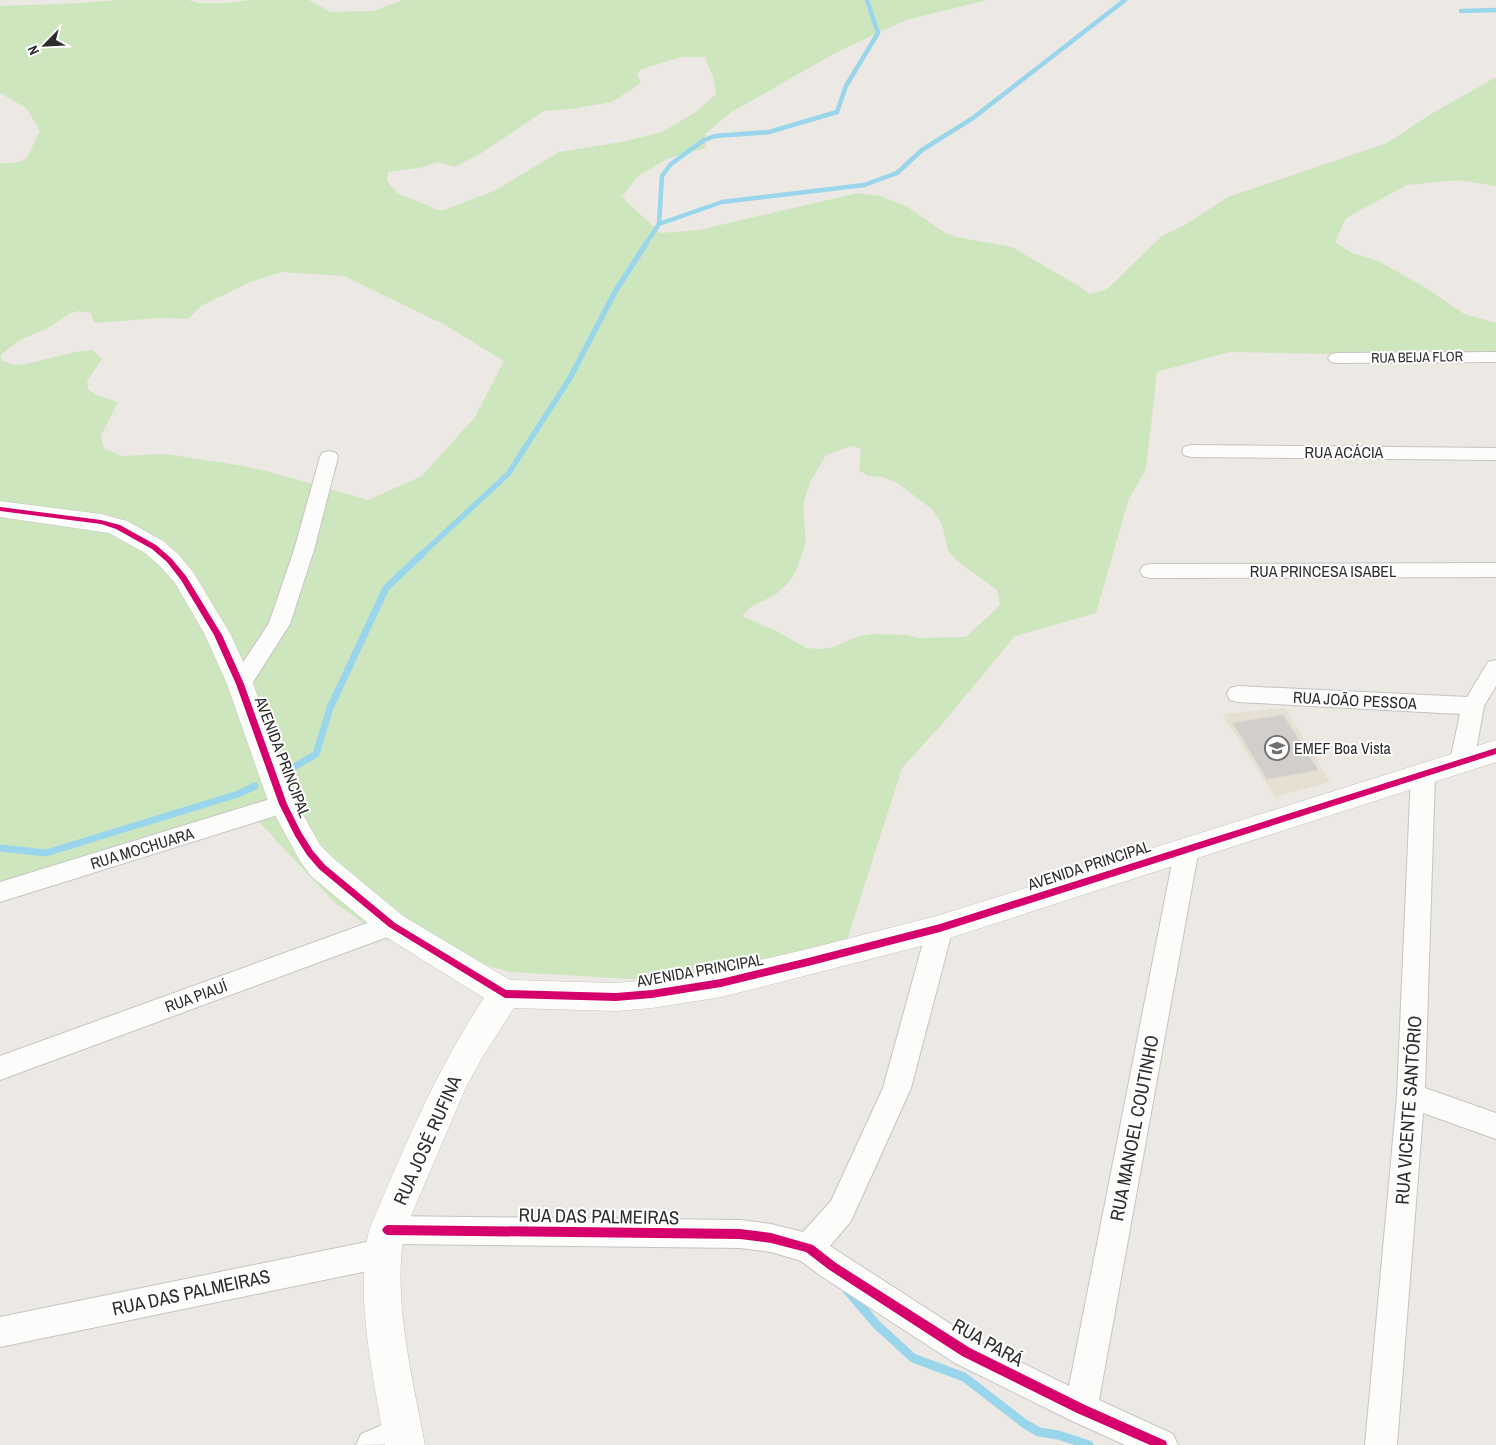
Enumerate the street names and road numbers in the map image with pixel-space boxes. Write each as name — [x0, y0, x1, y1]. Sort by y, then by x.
street label: RUA BEIJA FLOR — [1371, 347, 1463, 367]
street label: RUA ACÁCIA — [1305, 441, 1384, 463]
street label: RUA PRINCESA ISABEL — [1250, 560, 1397, 582]
street label: RUA JOÃO PESSOA — [1293, 686, 1418, 714]
street label: AVENIDA PRINCIPAL — [249, 692, 316, 821]
street label: RUA MOCHUARA — [88, 822, 197, 874]
street label: AVENIDA PRINCIPAL — [1024, 835, 1154, 896]
street label: AVENIDA PRINCIPAL — [634, 948, 766, 992]
street label: RUA PIAUÍ — [162, 974, 231, 1017]
street label: RUA VICENTE SANTÓRIO — [1388, 1015, 1428, 1205]
street label: RUA MANOEL COUTINHO — [1103, 1033, 1165, 1223]
street label: RUA JOSÉ RUFINA — [387, 1070, 467, 1209]
street label: RUA DAS PALMEIRAS — [518, 1202, 680, 1230]
street label: RUA DAS PALMEIRAS — [110, 1263, 272, 1321]
street label: RUA PARÁ — [948, 1312, 1029, 1372]

